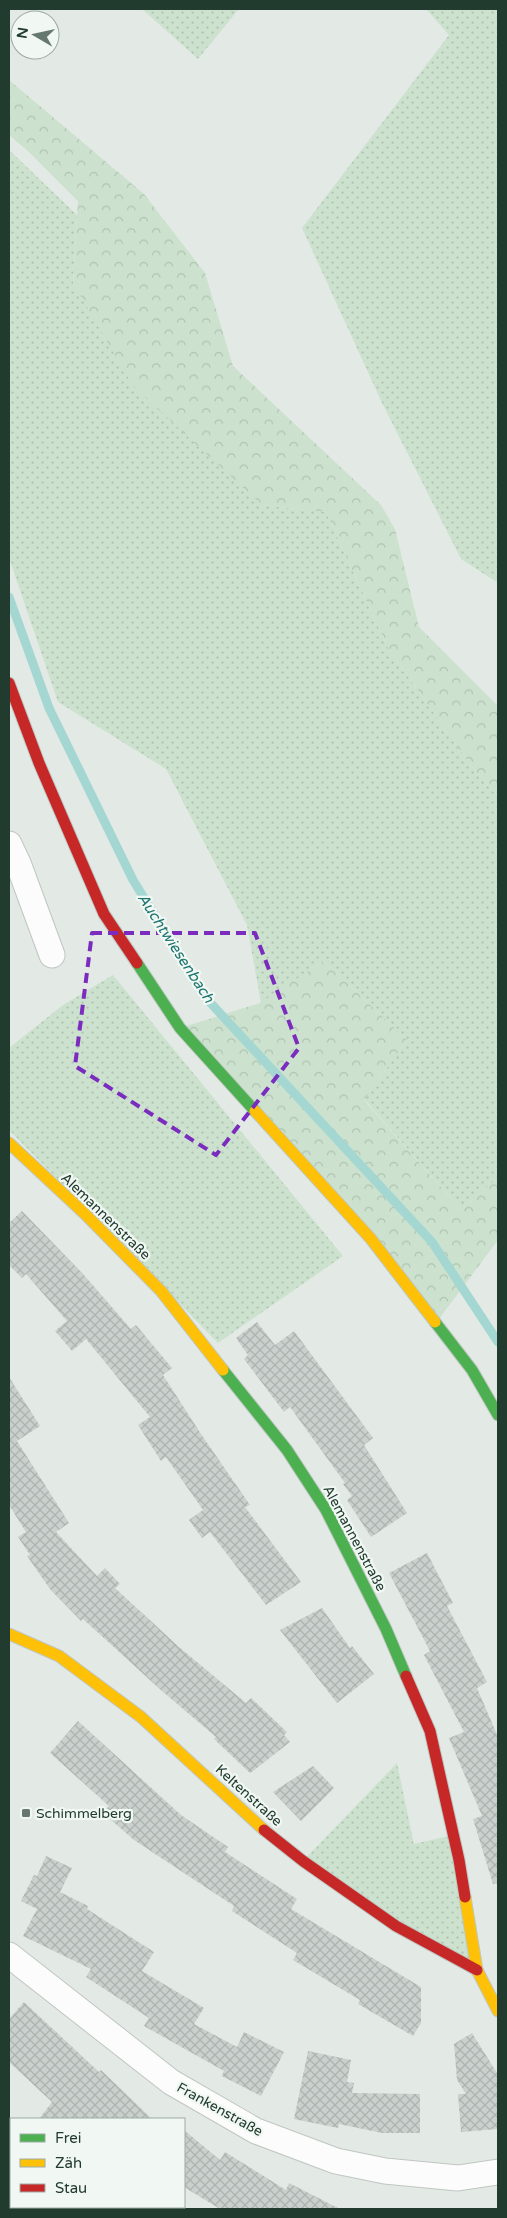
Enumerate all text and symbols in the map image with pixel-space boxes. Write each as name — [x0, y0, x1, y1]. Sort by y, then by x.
north arrow — [10, 10, 60, 60]
text: N — [13, 26, 32, 40]
water label: Auchtwiesenbach — [134, 890, 219, 1007]
street label: Alemannenstraße — [57, 1169, 154, 1263]
street label: Alemannenstraße — [319, 1482, 390, 1594]
street label: Keltenstraße — [212, 1761, 286, 1830]
place label: Schimmelberg — [36, 1805, 132, 1822]
marker: Schimmelberg — [20, 1807, 32, 1819]
street label: Frankenstraße — [174, 2079, 266, 2140]
legend — [10, 2118, 185, 2208]
text: Frei — [55, 2129, 81, 2147]
text: Zäh — [55, 2154, 82, 2172]
text: Stau — [55, 2179, 87, 2197]

